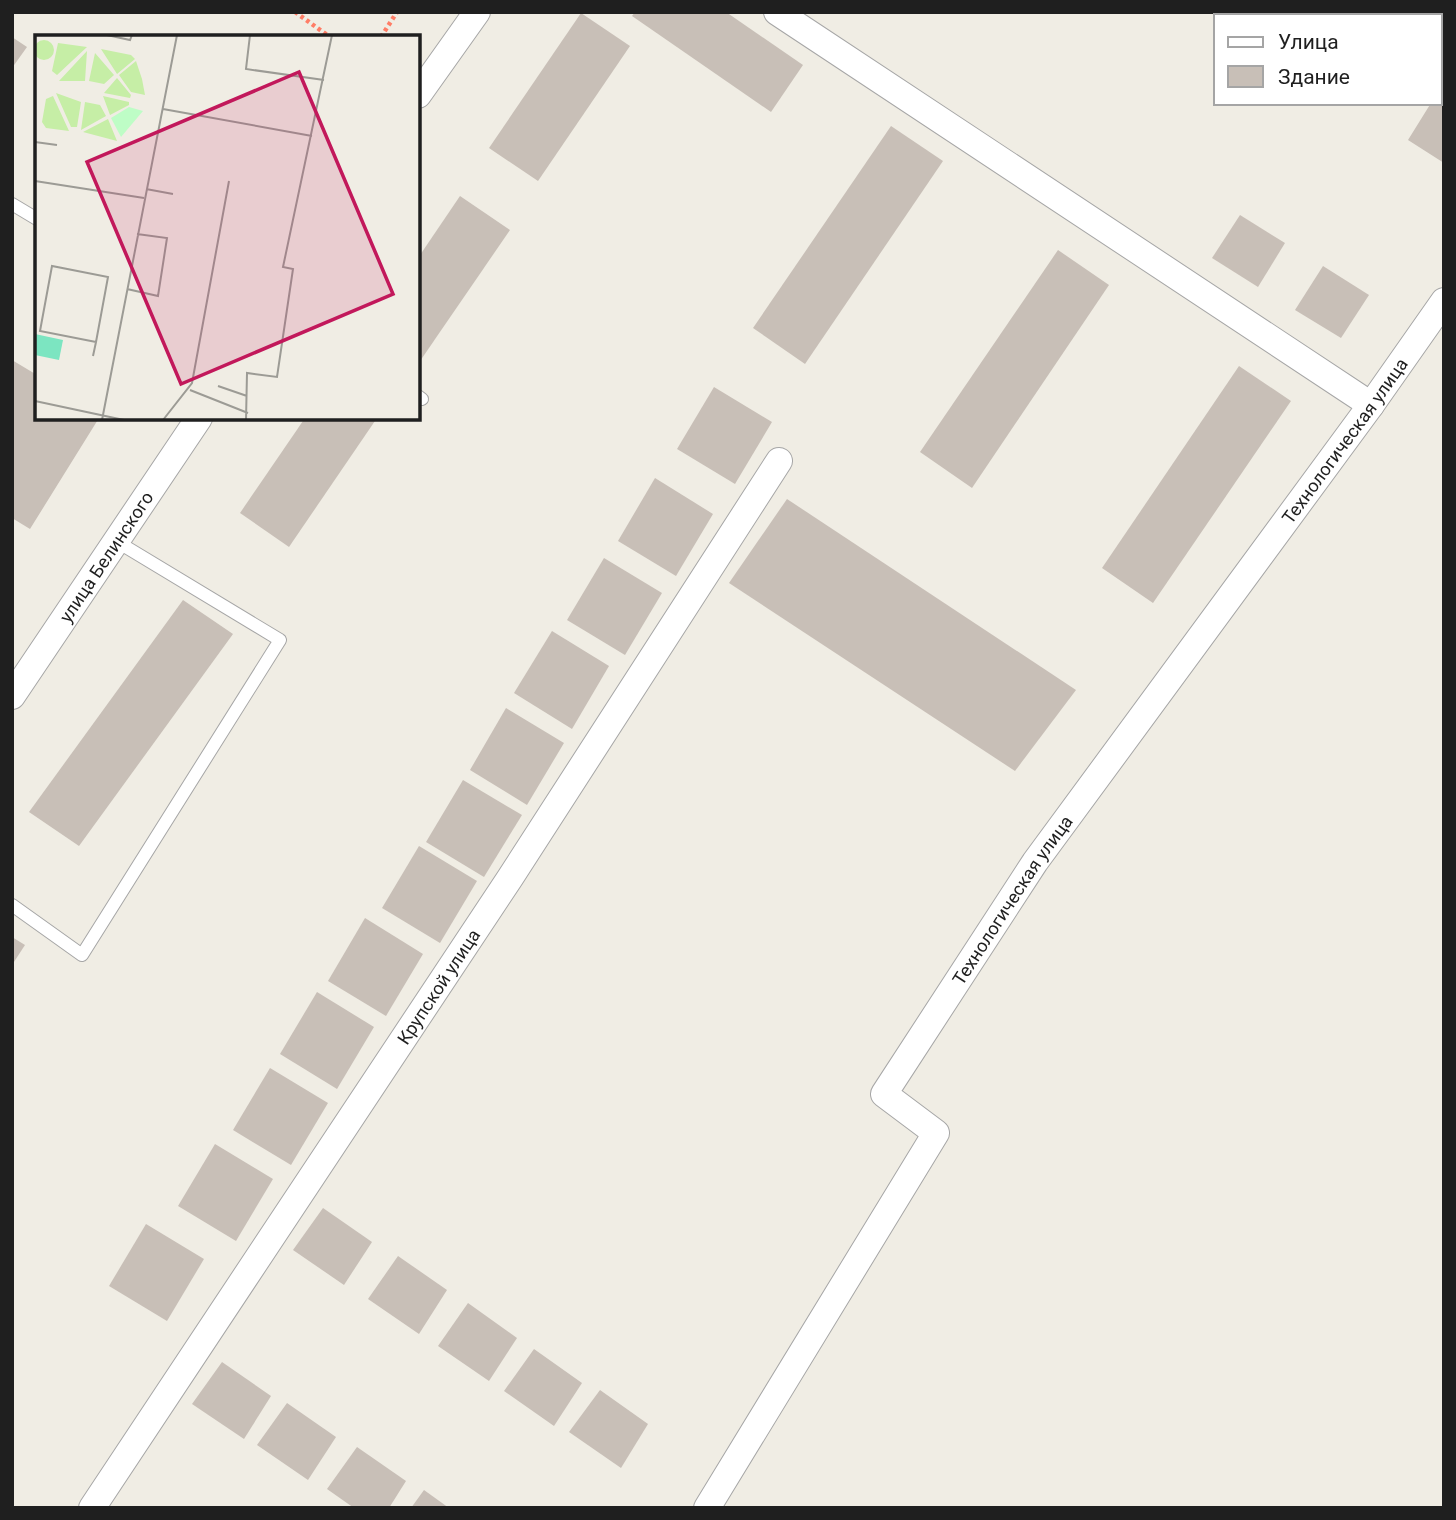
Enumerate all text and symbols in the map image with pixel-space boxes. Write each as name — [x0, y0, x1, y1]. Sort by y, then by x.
legend — [1214, 14, 1442, 105]
text: Улица — [1278, 30, 1339, 54]
inset map — [35, 35, 420, 420]
text: Здание — [1278, 65, 1350, 89]
street label: Технологическая улица — [1277, 354, 1411, 527]
street label: улица Белинского — [54, 487, 157, 626]
street label: Технологическая улица — [948, 811, 1076, 988]
street label: Крупской улица — [392, 925, 484, 1048]

